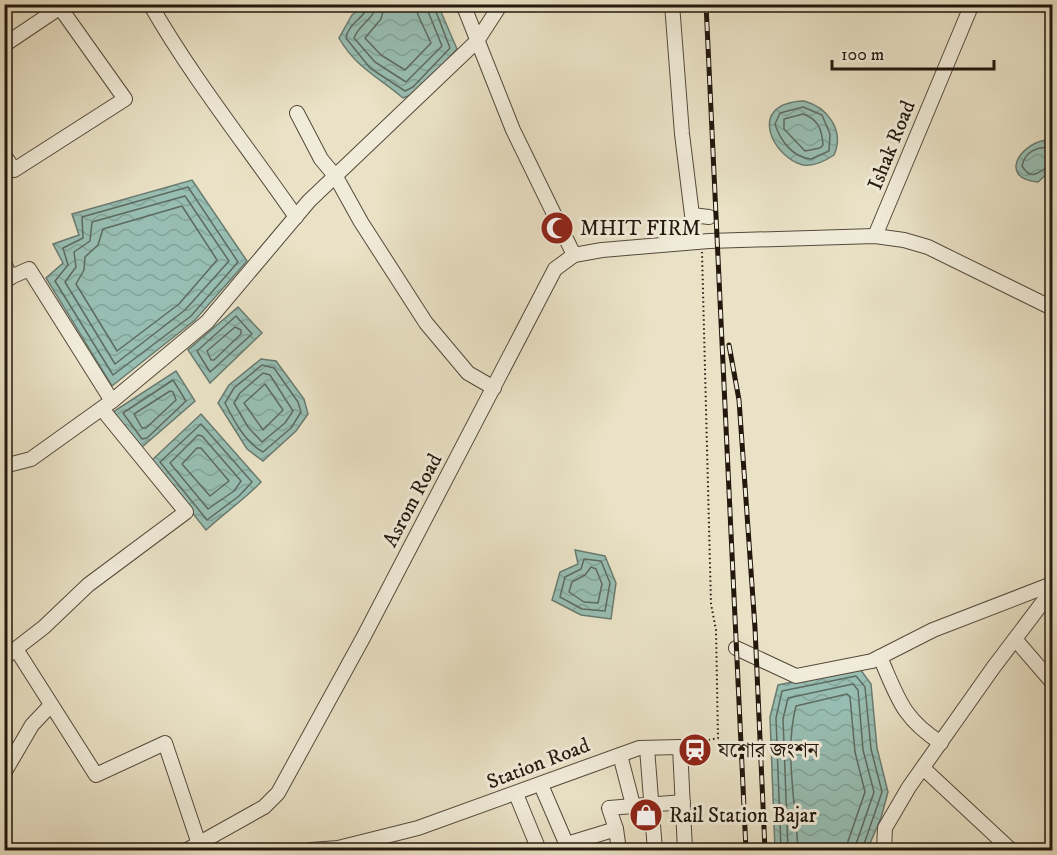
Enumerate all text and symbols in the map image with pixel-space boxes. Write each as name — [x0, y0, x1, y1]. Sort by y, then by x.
scale bar — [832, 33, 994, 71]
text: 100 m — [841, 44, 884, 66]
street label: Ishak Road — [862, 96, 922, 194]
mosque icon: MHIT FIRM — [539, 210, 575, 246]
place label: MHIT FIRM — [580, 216, 701, 242]
street label: Asrom Road — [377, 449, 449, 552]
street label: Station Road — [483, 732, 594, 795]
station icon: যশোর জংশন — [677, 732, 713, 768]
place label: যশোর জংশন — [717, 738, 820, 764]
shop icon: Rail Station Bajar — [628, 797, 664, 833]
place label: Rail Station Bajar — [669, 803, 817, 829]

